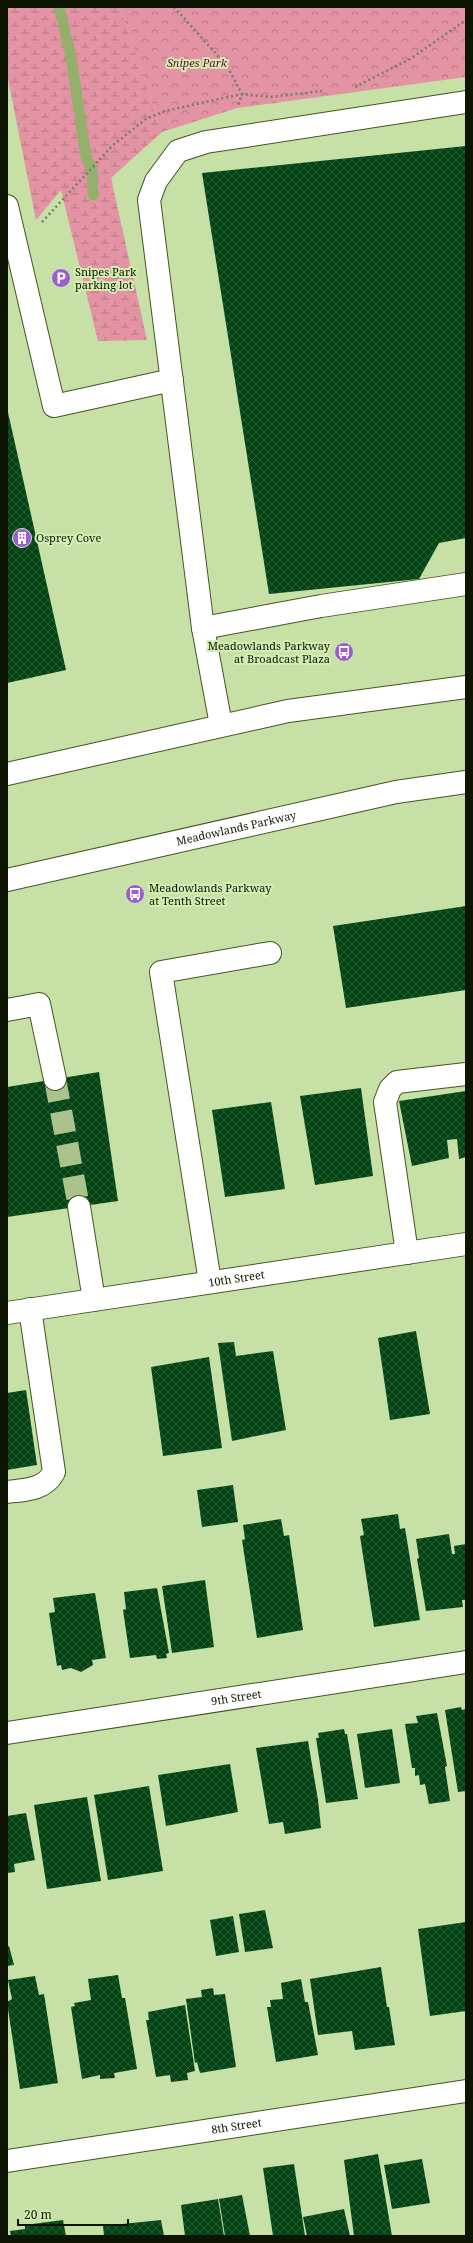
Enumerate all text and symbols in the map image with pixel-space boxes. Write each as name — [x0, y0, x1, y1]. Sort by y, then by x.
park label: Snipes Park — [167, 55, 228, 70]
place label: Snipes Park parking lot — [75, 264, 137, 292]
parking icon: Snipes Park parking lot — [50, 267, 72, 289]
building icon: Osprey Cove — [11, 527, 33, 549]
place label: Osprey Cove — [36, 530, 101, 545]
place label: Meadowlands Parkway at Broadcast Plaza — [208, 638, 331, 666]
bus stop icon: Meadowlands Parkway at Broadcast Plaza — [333, 641, 355, 663]
street label: Meadowlands Parkway — [175, 807, 298, 848]
place label: Meadowlands Parkway at Tenth Street — [149, 880, 272, 908]
bus stop icon: Meadowlands Parkway at Tenth Street — [124, 883, 146, 905]
street label: 10th Street — [207, 1266, 266, 1290]
street label: 9th Street — [210, 1686, 262, 1708]
street label: 8th Street — [210, 2114, 263, 2137]
scale bar — [18, 2201, 128, 2227]
text: 20 m — [24, 2206, 52, 2223]

